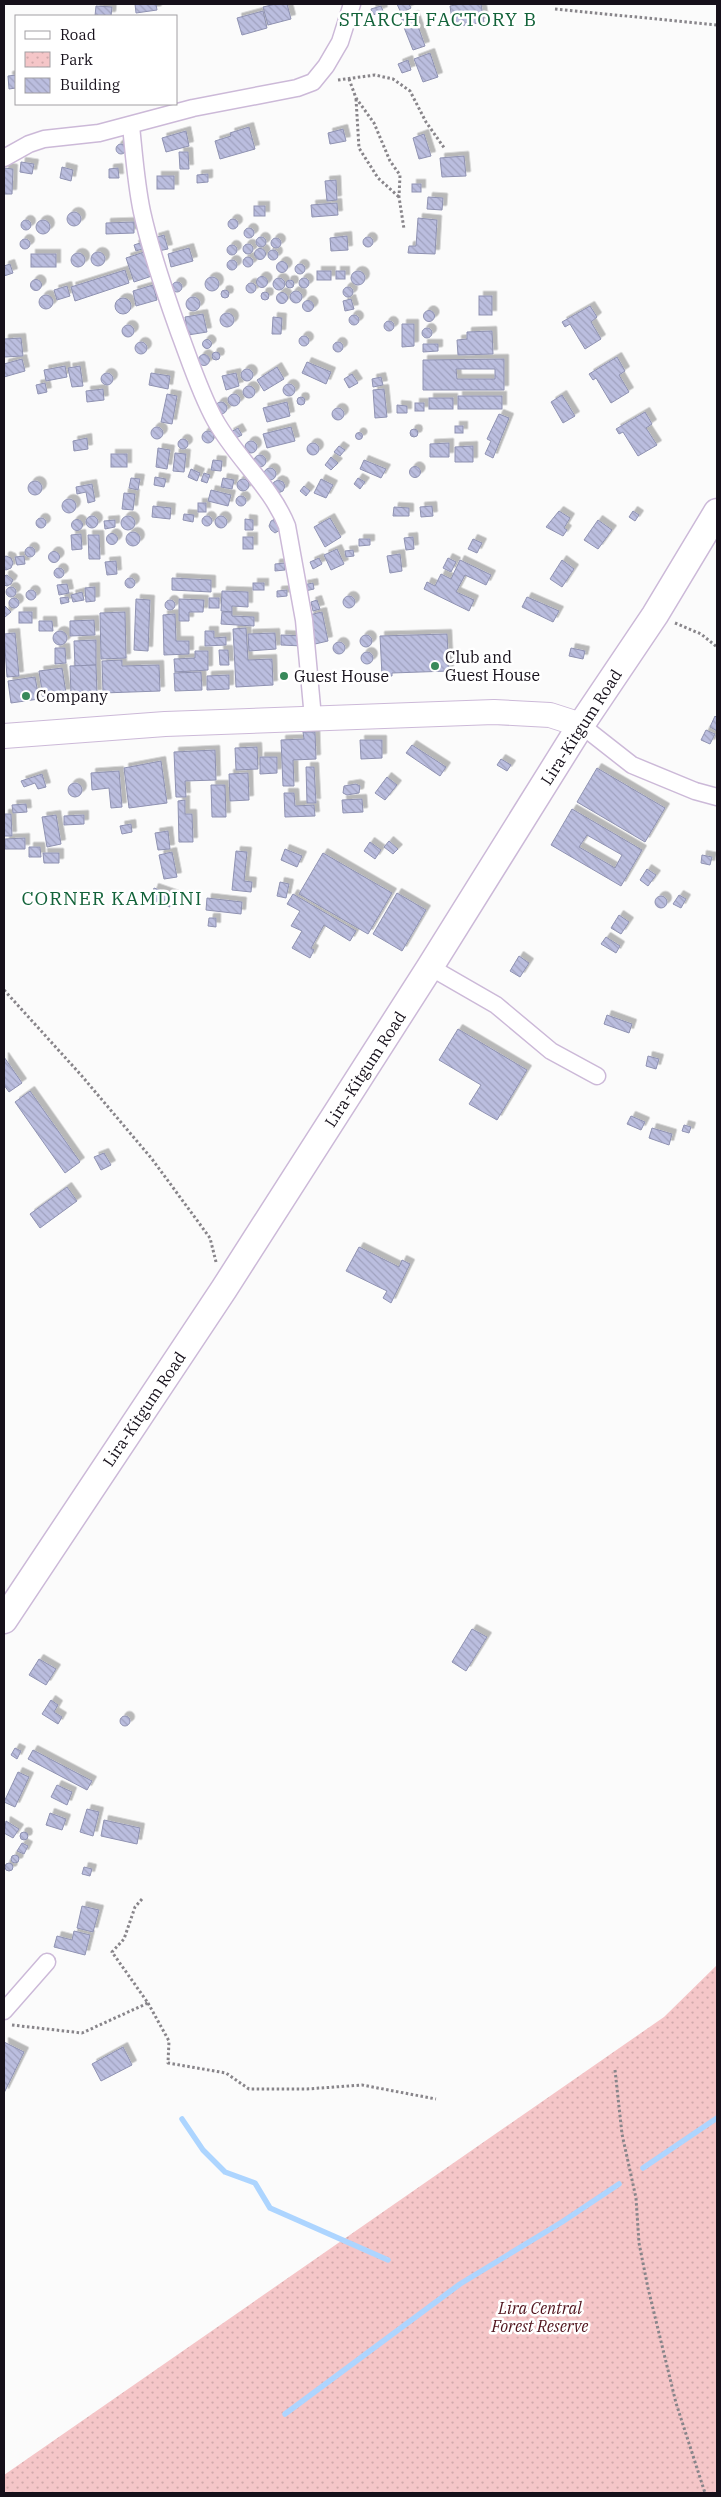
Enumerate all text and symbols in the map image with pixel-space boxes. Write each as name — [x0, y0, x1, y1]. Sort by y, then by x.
district label: STARCH FACTORY B — [339, 7, 537, 31]
legend — [15, 15, 178, 105]
text: Road — [60, 25, 96, 44]
text: Park — [60, 50, 93, 69]
text: Building — [60, 75, 120, 94]
place label: Club and Guest House — [445, 647, 540, 685]
marker: Club and Guest House — [429, 660, 441, 672]
street label: Lira-Kitgum Road — [536, 665, 626, 789]
place label: Guest House — [294, 666, 389, 686]
marker: Guest House — [278, 670, 290, 682]
place label: Company — [36, 686, 108, 706]
marker: Company — [20, 690, 32, 702]
district label: CORNER KAMDINI — [22, 886, 202, 910]
street label: Lira-Kitgum Road — [320, 1007, 410, 1131]
street label: Lira-Kitgum Road — [98, 1348, 190, 1470]
park label: Lira Central Forest Reserve — [491, 2298, 588, 2336]

